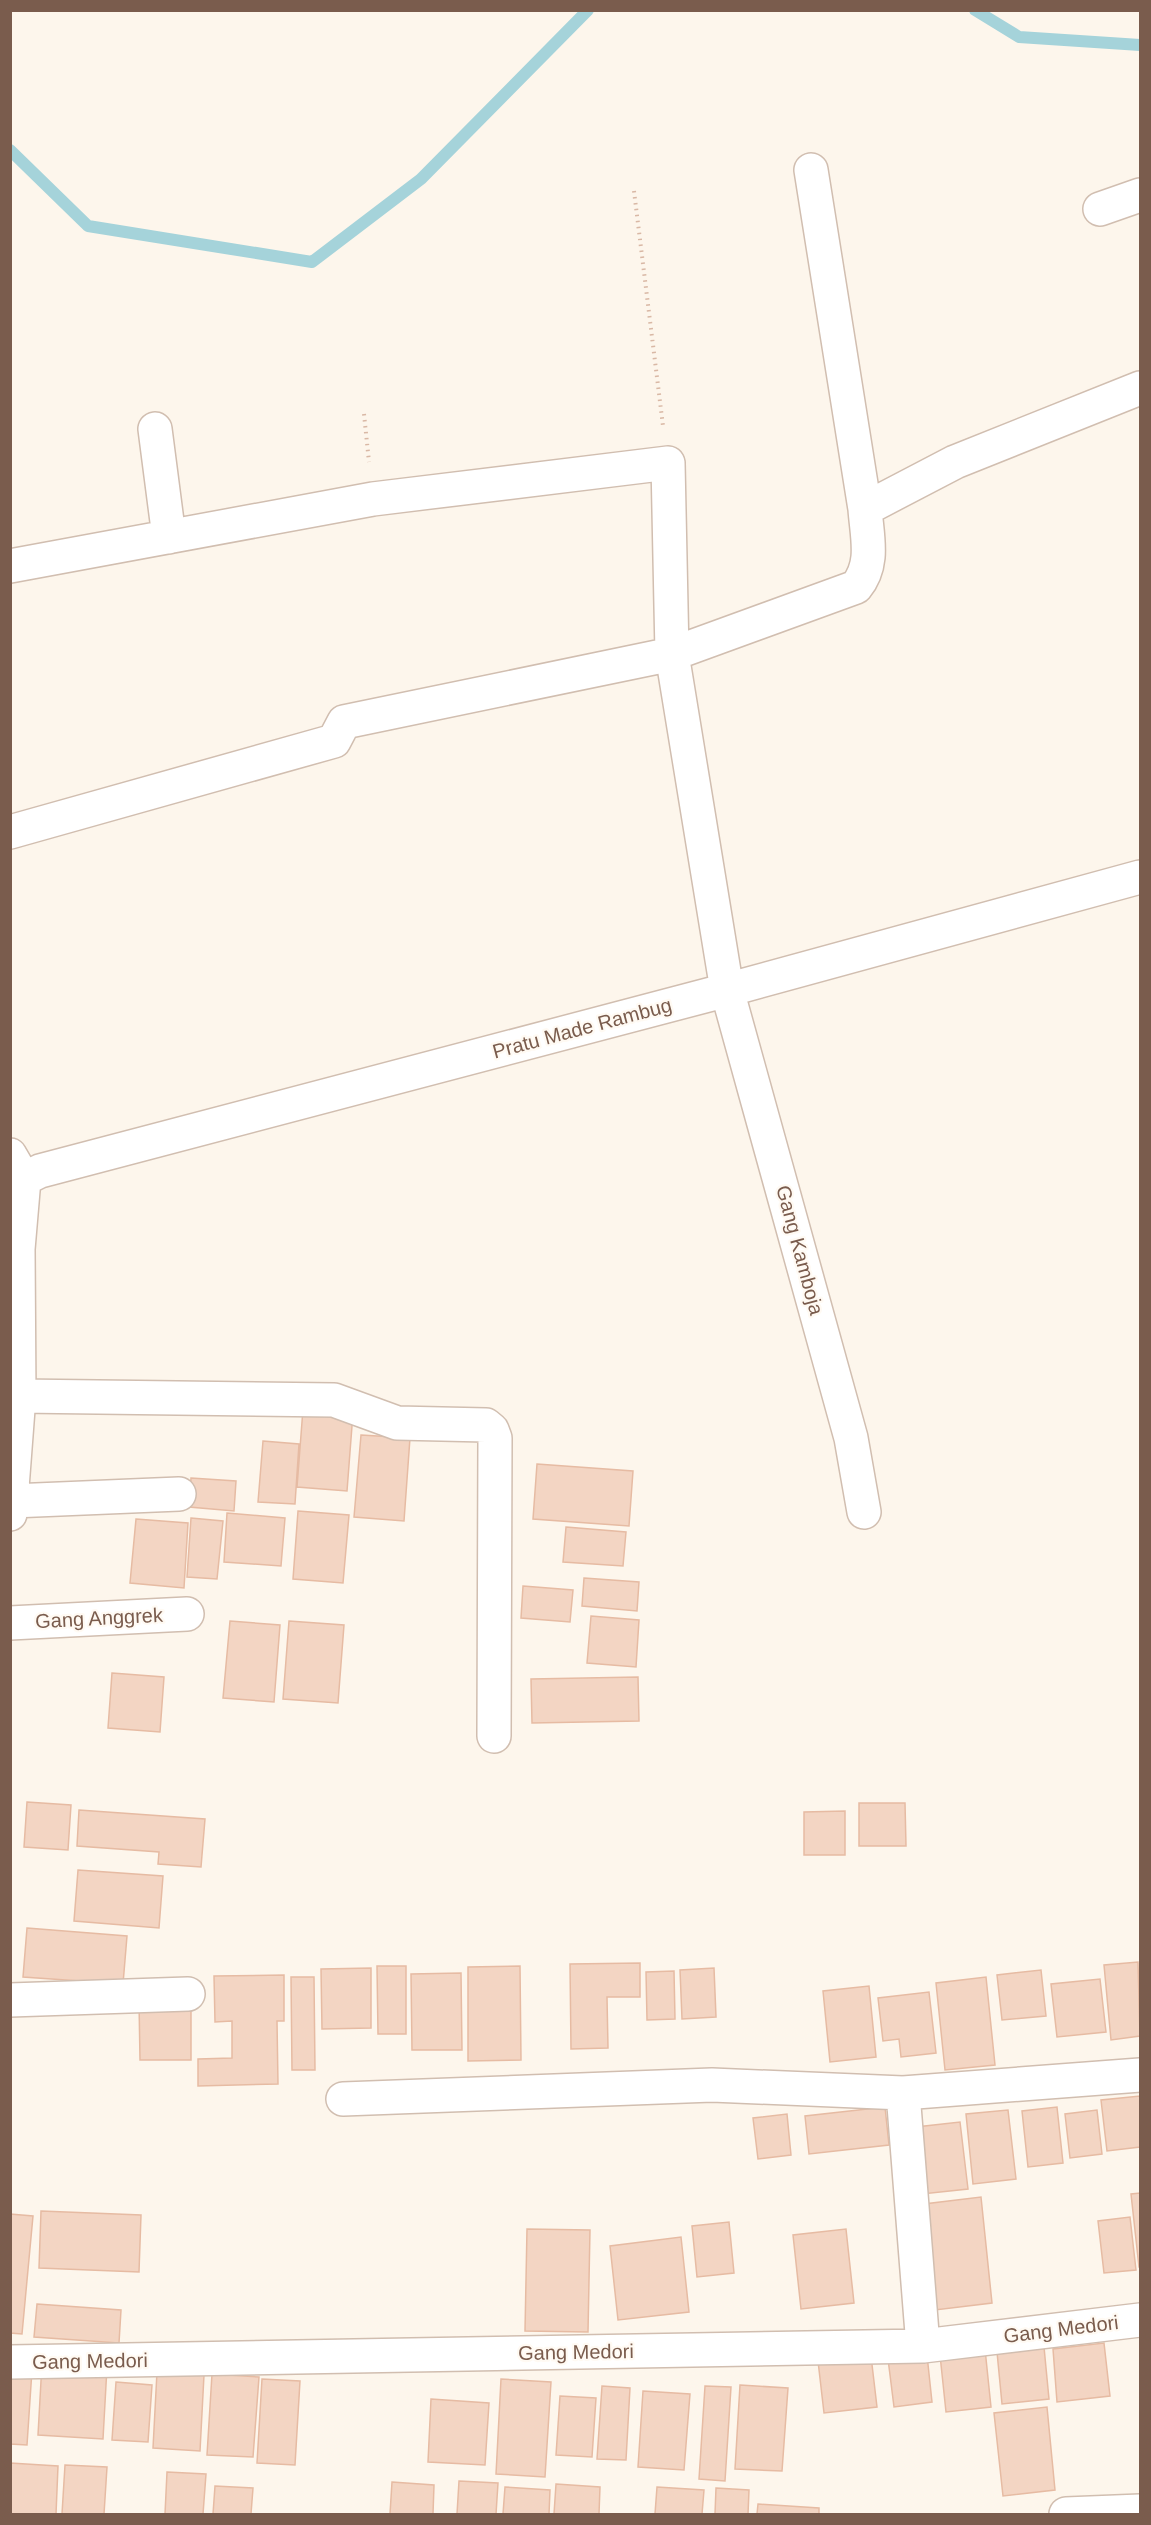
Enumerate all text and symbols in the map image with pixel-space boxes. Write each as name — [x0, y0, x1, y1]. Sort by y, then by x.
street label: Pratu Made Rambug — [490, 993, 674, 1063]
street label: Gang Kamboja — [772, 1183, 828, 1318]
street label: Gang Anggrek — [35, 1604, 164, 1632]
street label: Gang Medori — [1002, 2311, 1120, 2347]
street label: Gang Medori — [518, 2340, 634, 2364]
street label: Gang Medori — [32, 2349, 148, 2373]

